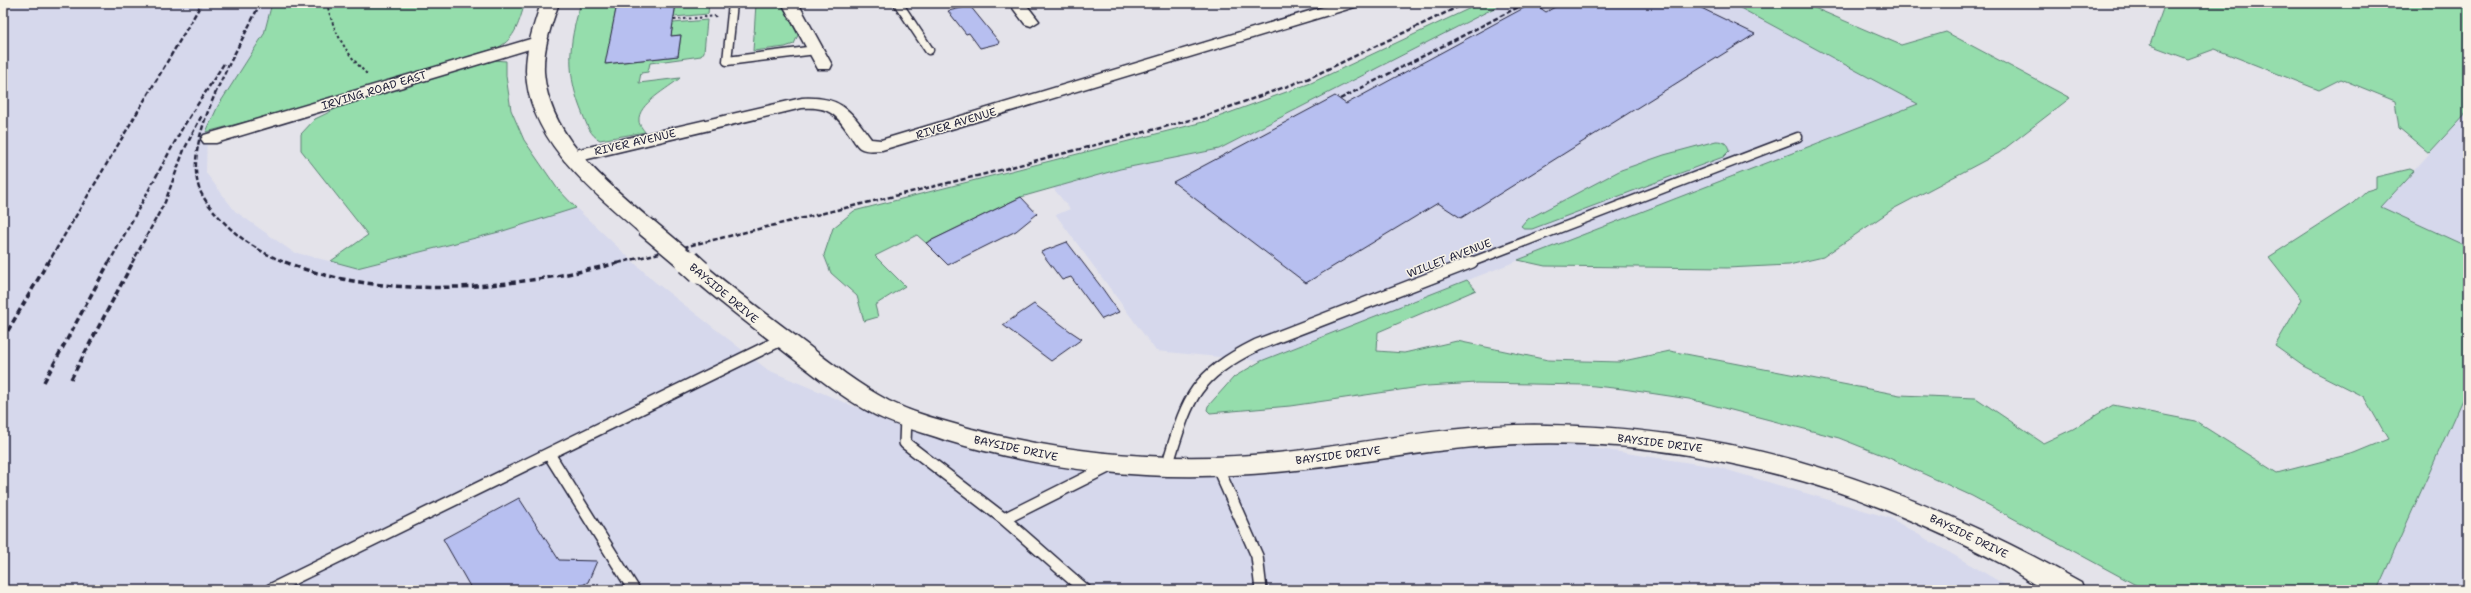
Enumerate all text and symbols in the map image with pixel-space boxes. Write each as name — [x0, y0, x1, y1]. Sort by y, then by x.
street label: IRVING ROAD EAST — [320, 67, 429, 114]
street label: RIVER AVENUE — [914, 104, 998, 143]
street label: RIVER AVENUE — [593, 126, 678, 159]
street label: WILLET AVENUE — [1405, 235, 1494, 281]
street label: BAYSIDE DRIVE — [686, 260, 761, 327]
street label: BAYSIDE DRIVE — [1617, 431, 1703, 456]
street label: BAYSIDE DRIVE — [972, 432, 1059, 465]
street label: BAYSIDE DRIVE — [1295, 443, 1382, 468]
street label: BAYSIDE DRIVE — [1927, 511, 2011, 562]

